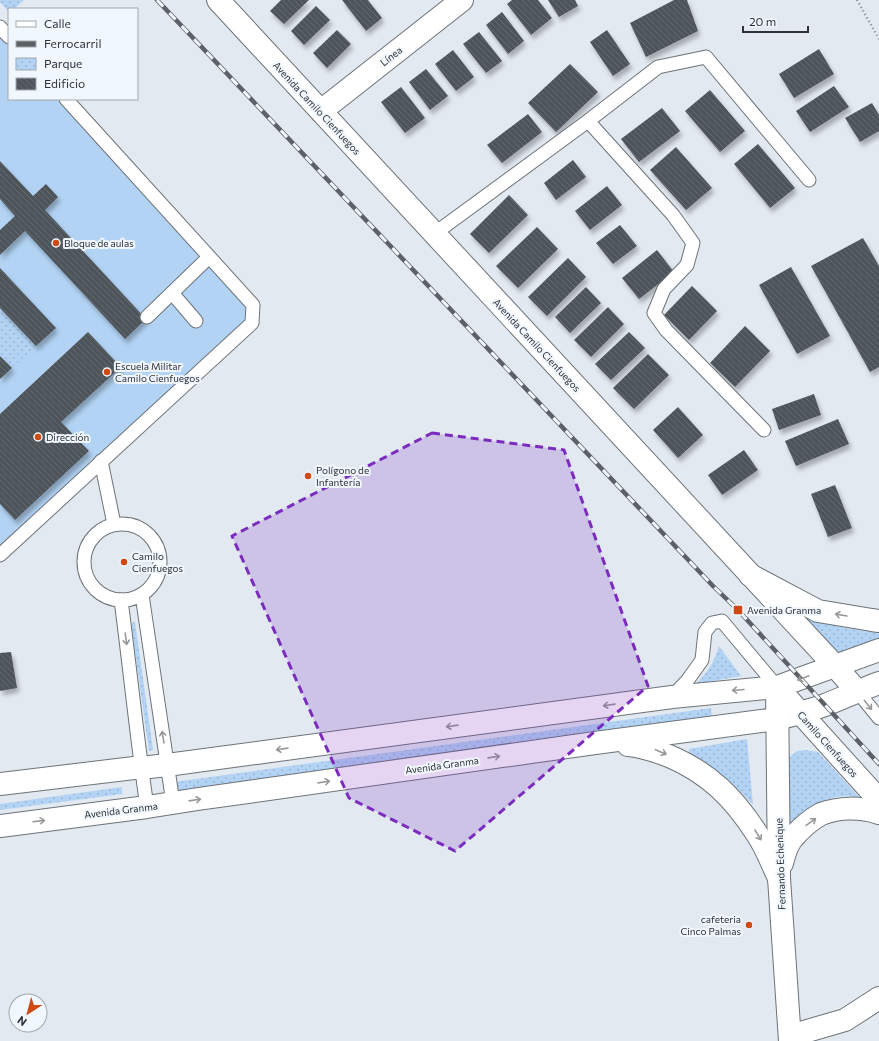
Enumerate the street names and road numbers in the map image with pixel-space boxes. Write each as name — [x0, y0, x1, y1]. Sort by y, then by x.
street label: Línea — [378, 44, 404, 68]
street label: Avenida Camilo Cienfuegos — [271, 59, 364, 157]
street label: Avenida Camilo Cienfuegos — [491, 296, 584, 394]
street label: Camilo Cienfuegos — [795, 708, 861, 780]
street label: Avenida Granma — [404, 754, 480, 776]
street label: Avenida Granma — [83, 800, 159, 820]
street label: Fernando Echenique — [772, 818, 788, 910]

